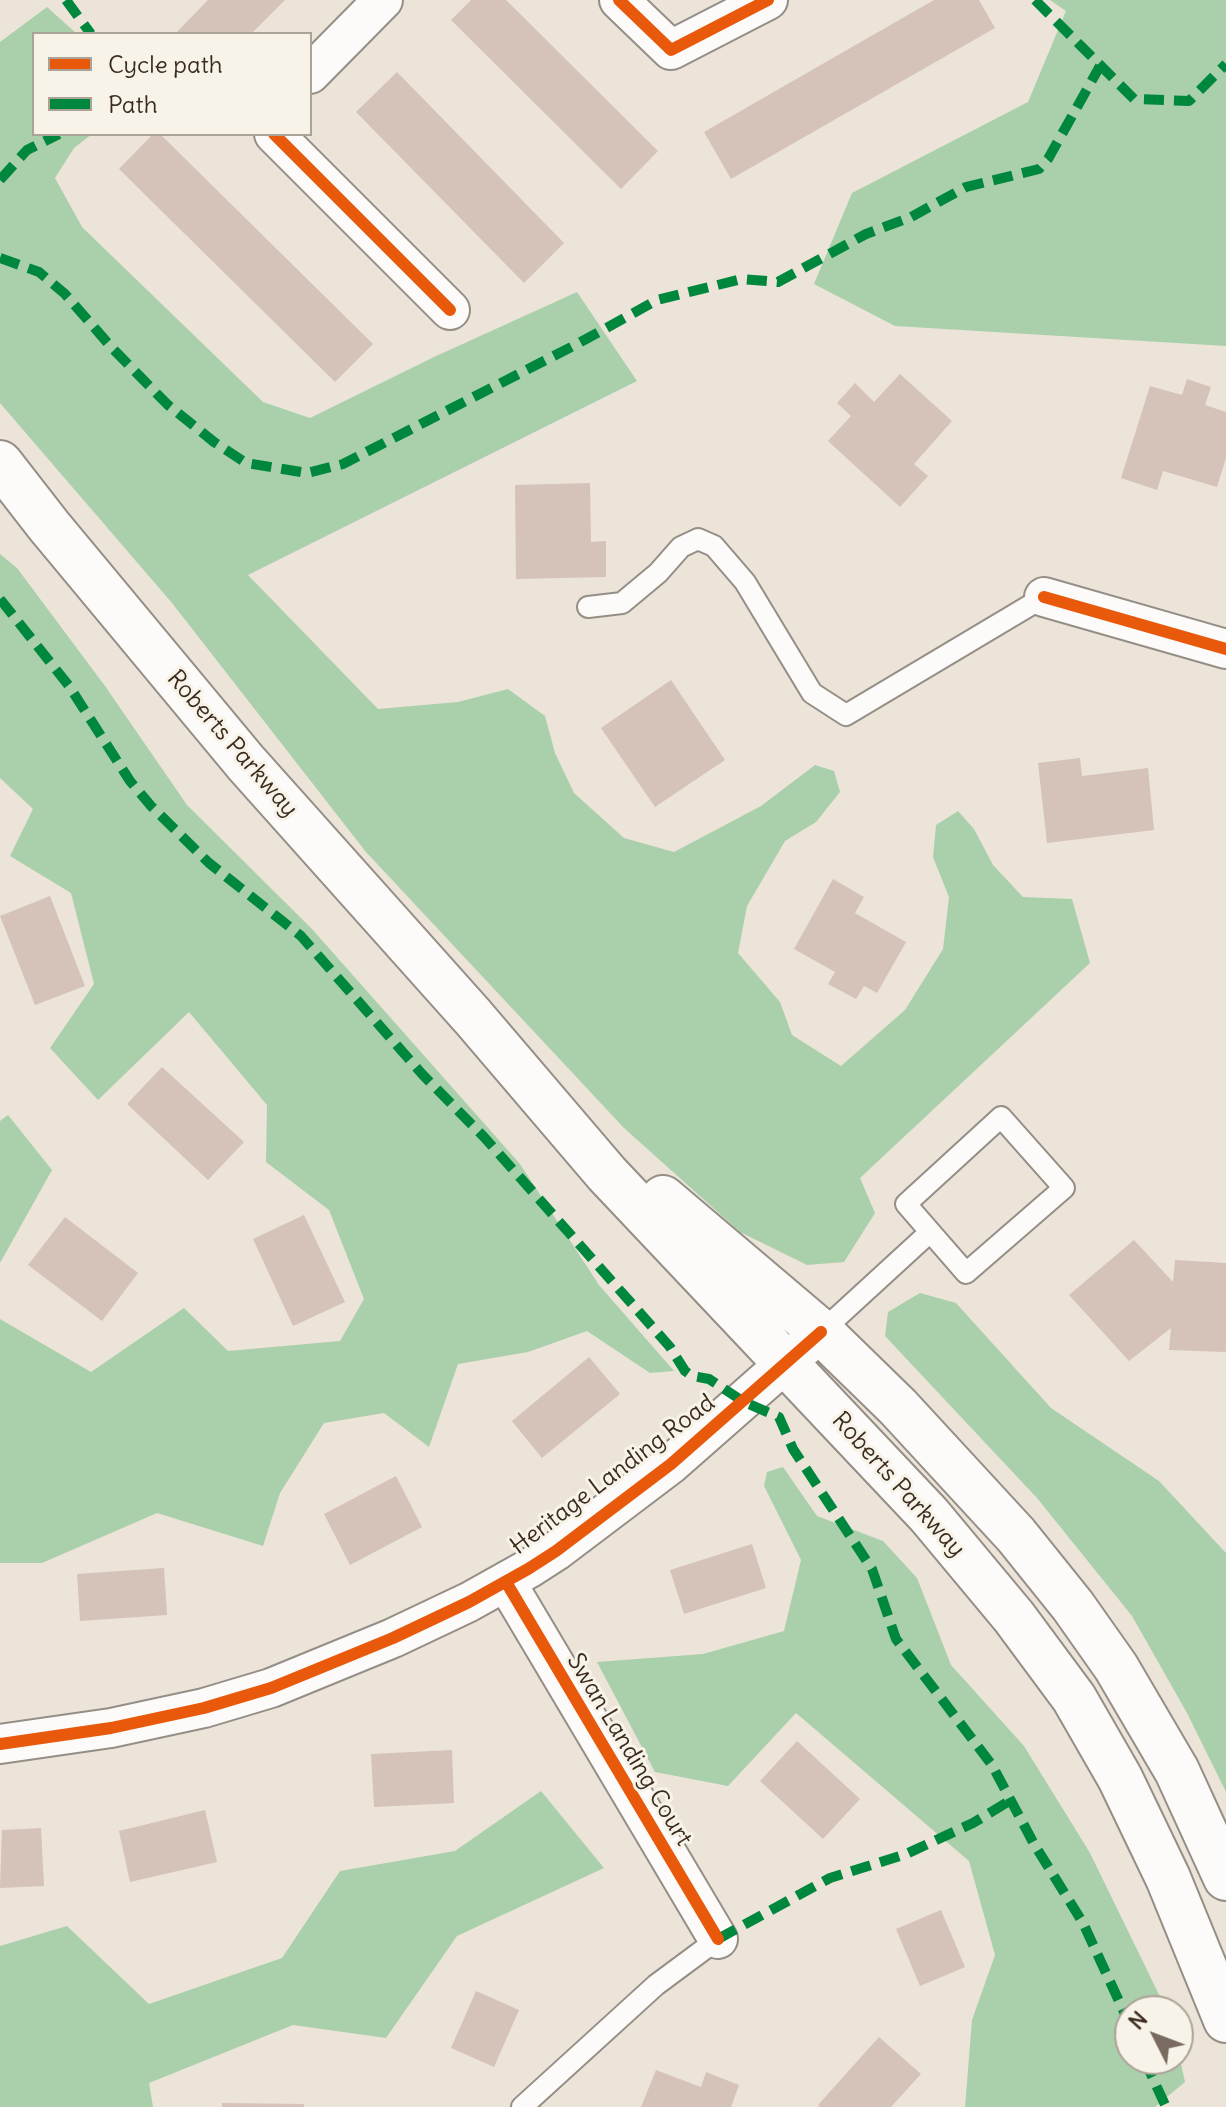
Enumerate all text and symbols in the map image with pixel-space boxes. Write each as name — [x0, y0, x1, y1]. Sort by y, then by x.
legend — [32, 32, 312, 136]
text: Cycle path — [108, 49, 223, 79]
text: Path — [108, 89, 158, 119]
street label: Roberts Parkway — [160, 665, 304, 823]
street label: Heritage Landing Road — [505, 1389, 721, 1561]
street label: Roberts Parkway — [825, 1407, 971, 1563]
street label: Swan Landing Court — [560, 1649, 698, 1851]
north arrow — [1114, 1995, 1194, 2075]
text: N — [1122, 2005, 1153, 2035]

